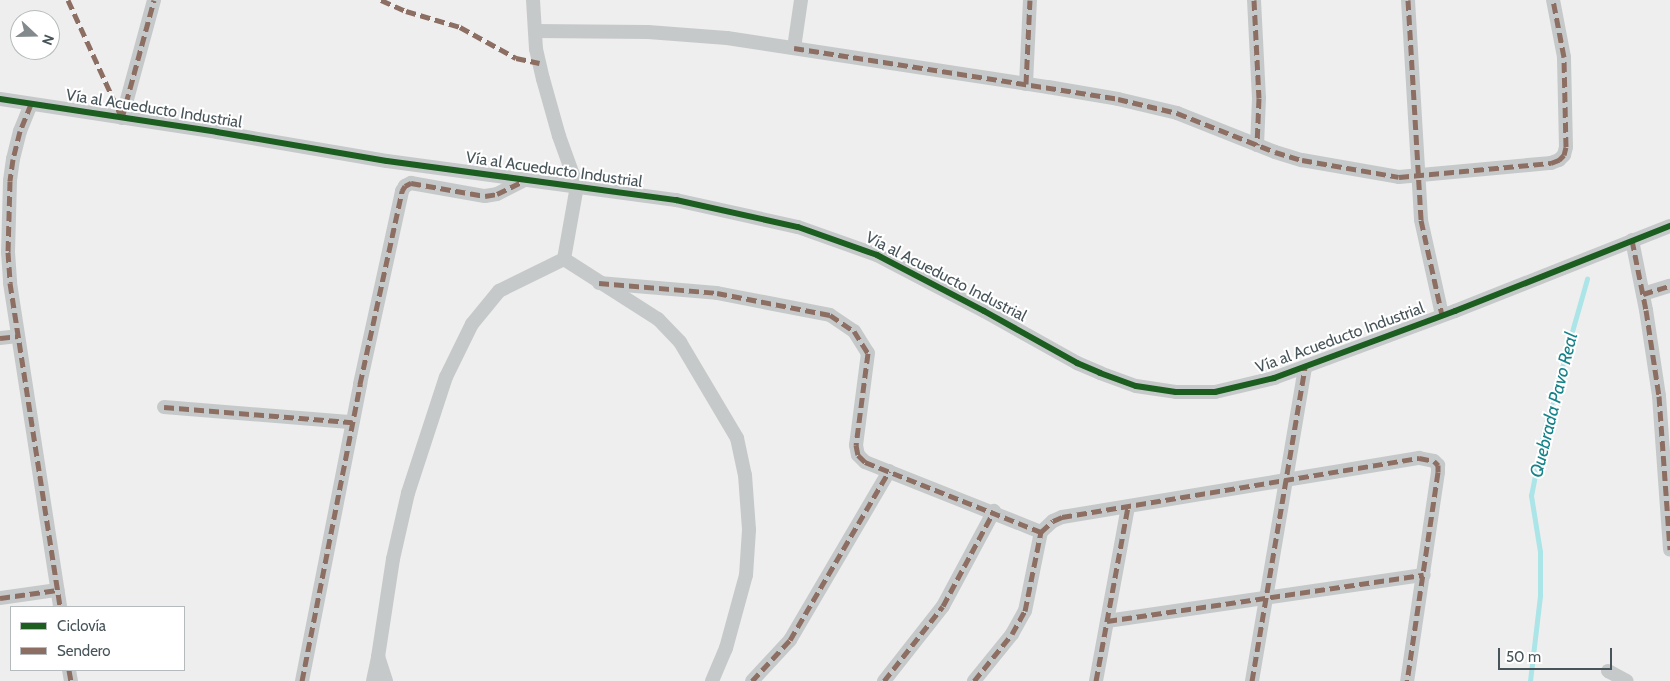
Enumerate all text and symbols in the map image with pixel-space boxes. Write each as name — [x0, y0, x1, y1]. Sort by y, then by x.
north arrow — [10, 10, 60, 60]
text: N — [38, 32, 58, 48]
street label: Vía al Acueducto Industrial — [65, 86, 243, 132]
street label: Vía al Acueducto Industrial — [465, 148, 643, 192]
street label: Vía al Acueducto Industrial — [862, 228, 1030, 326]
street label: Vía al Acueducto Industrial — [1253, 299, 1427, 377]
water label: Quebrada Pavo Real — [1526, 330, 1582, 480]
legend — [10, 606, 185, 671]
text: Ciclovía — [57, 617, 106, 635]
scale bar — [1500, 638, 1614, 670]
text: Sendero — [57, 642, 111, 660]
text: 50 m — [1506, 648, 1541, 666]

